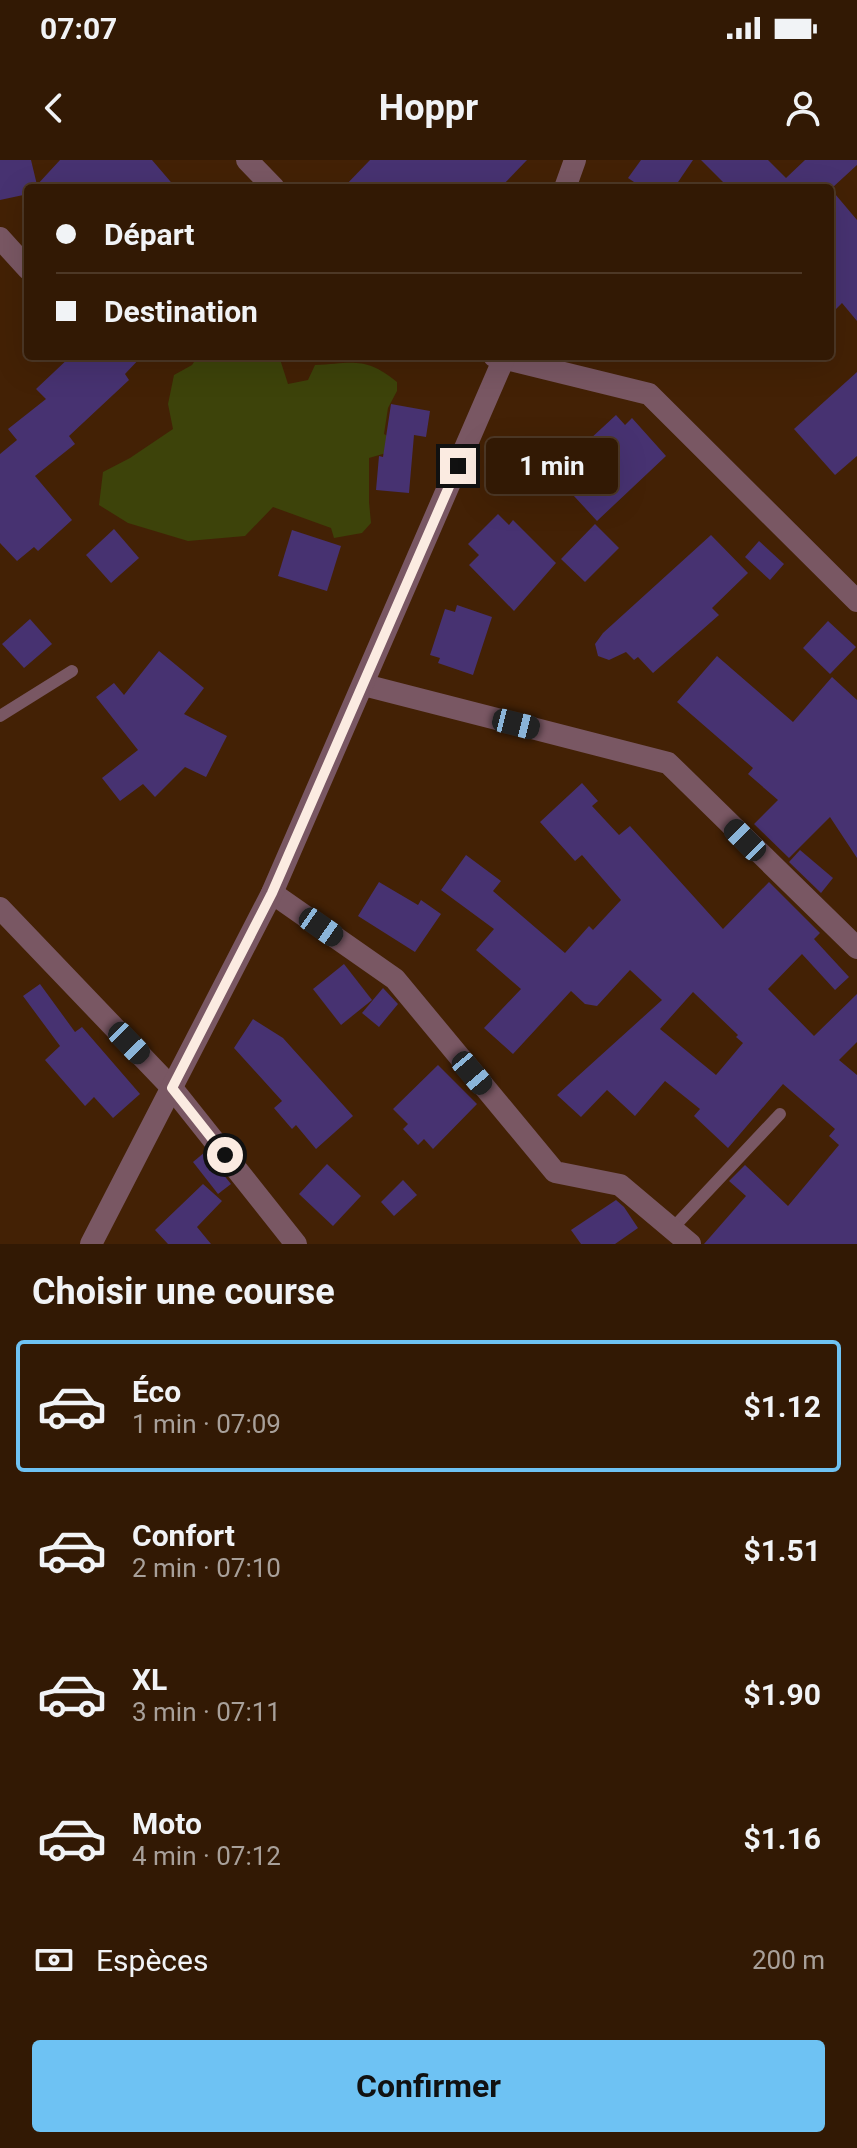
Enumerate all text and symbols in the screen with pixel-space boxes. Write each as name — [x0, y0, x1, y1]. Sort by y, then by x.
text: 07:07 — [40, 11, 117, 46]
icon: back — [32, 86, 76, 130]
icon: person — [781, 86, 825, 130]
text: Hoppr — [379, 87, 478, 129]
text: Départ — [104, 217, 195, 252]
text: Destination — [104, 294, 258, 329]
callout: 1 min — [486, 438, 618, 494]
route end — [440, 448, 476, 484]
text: 1 min — [519, 451, 585, 481]
car — [490, 707, 542, 741]
car — [720, 815, 770, 865]
car — [294, 903, 348, 951]
car — [104, 1017, 154, 1069]
car — [447, 1047, 497, 1099]
route start — [207, 1137, 243, 1173]
text: Choisir une course — [32, 1271, 335, 1313]
icon: car — [36, 1370, 108, 1442]
text: Éco — [132, 1374, 181, 1409]
text: $1.12 — [743, 1389, 821, 1424]
text: 1 min · 07:09 — [132, 1409, 281, 1439]
icon: car — [36, 1514, 108, 1586]
text: Confort — [132, 1518, 235, 1553]
text: $1.51 — [743, 1533, 821, 1568]
text: 2 min · 07:10 — [132, 1553, 281, 1583]
icon: car — [36, 1658, 108, 1730]
text: XL — [132, 1662, 167, 1697]
text: $1.90 — [743, 1677, 821, 1712]
text: 3 min · 07:11 — [132, 1697, 281, 1727]
icon: car — [36, 1802, 108, 1874]
text: Moto — [132, 1806, 202, 1841]
text: $1.16 — [743, 1821, 821, 1856]
text: 4 min · 07:12 — [132, 1841, 281, 1871]
icon: cash — [32, 1938, 76, 1982]
text: Espèces — [96, 1943, 208, 1978]
text: 200 m — [752, 1945, 825, 1975]
button: Confirmer — [32, 2040, 825, 2132]

